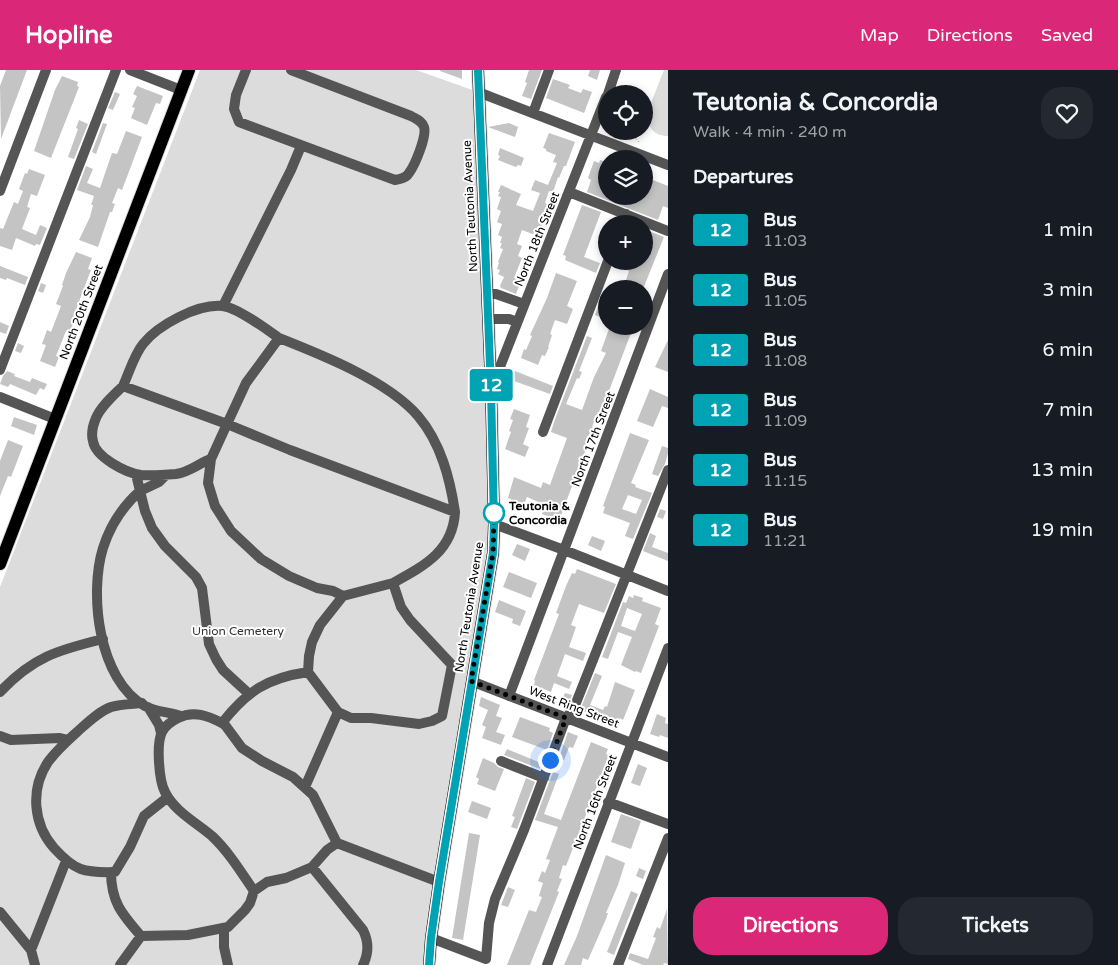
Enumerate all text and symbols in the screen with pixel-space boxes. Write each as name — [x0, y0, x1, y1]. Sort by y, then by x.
text: Hopline — [25, 21, 113, 50]
text: Map — [860, 24, 899, 46]
text: Directions — [927, 24, 1013, 46]
text: Saved — [1041, 24, 1093, 46]
map controls — [598, 85, 653, 335]
button: locate — [598, 85, 653, 140]
button: heart — [1041, 87, 1093, 139]
text: Teutonia & Concordia — [693, 88, 938, 117]
text: Walk · 4 min · 240 m — [693, 122, 847, 142]
street label: North Teutonia Avenue — [460, 140, 480, 272]
button: layers — [598, 150, 653, 205]
text: Departures — [693, 166, 793, 188]
street label: North 18th Street — [512, 189, 563, 288]
text: Bus — [763, 209, 797, 231]
button: + — [598, 215, 653, 270]
text: 12 — [709, 219, 732, 241]
text: 1 min — [1042, 219, 1093, 241]
text: 11:03 — [763, 231, 807, 251]
street label: North 20th Street — [56, 262, 106, 362]
text: Bus — [763, 269, 797, 291]
text: 12 — [709, 279, 732, 301]
text: 3 min — [1042, 279, 1093, 301]
button: − — [598, 280, 653, 335]
text: 11:05 — [763, 291, 807, 311]
text: Bus — [763, 329, 797, 351]
text: 12 — [709, 339, 732, 361]
text: 6 min — [1042, 339, 1093, 361]
text: 11:08 — [763, 351, 807, 371]
line badge: 12 — [468, 369, 514, 401]
text: 12 — [480, 374, 502, 396]
street label: North 17th Street — [568, 389, 618, 489]
text: Bus — [763, 389, 797, 411]
text: 12 — [709, 399, 732, 421]
text: 7 min — [1042, 399, 1093, 421]
text: 11:09 — [763, 411, 807, 431]
text: Bus — [763, 449, 797, 471]
text: 12 — [709, 459, 732, 481]
text: 13 min — [1030, 459, 1093, 481]
text: 11:15 — [763, 471, 807, 491]
place label: Teutonia & Concordia — [508, 499, 571, 527]
marker: Teutonia & Concordia — [483, 502, 505, 524]
text: Bus — [763, 509, 797, 531]
text: 12 — [709, 519, 732, 541]
text: 19 min — [1030, 519, 1093, 541]
text: 11:21 — [763, 531, 807, 551]
street label: North Teutonia Avenue — [452, 541, 486, 673]
park label: Union Cemetery — [192, 624, 285, 638]
street label: West Ring Street — [527, 683, 622, 731]
your location — [538, 748, 563, 773]
street label: North 16th Street — [570, 752, 620, 852]
button: Directions — [693, 897, 888, 955]
button: Tickets — [898, 897, 1093, 955]

